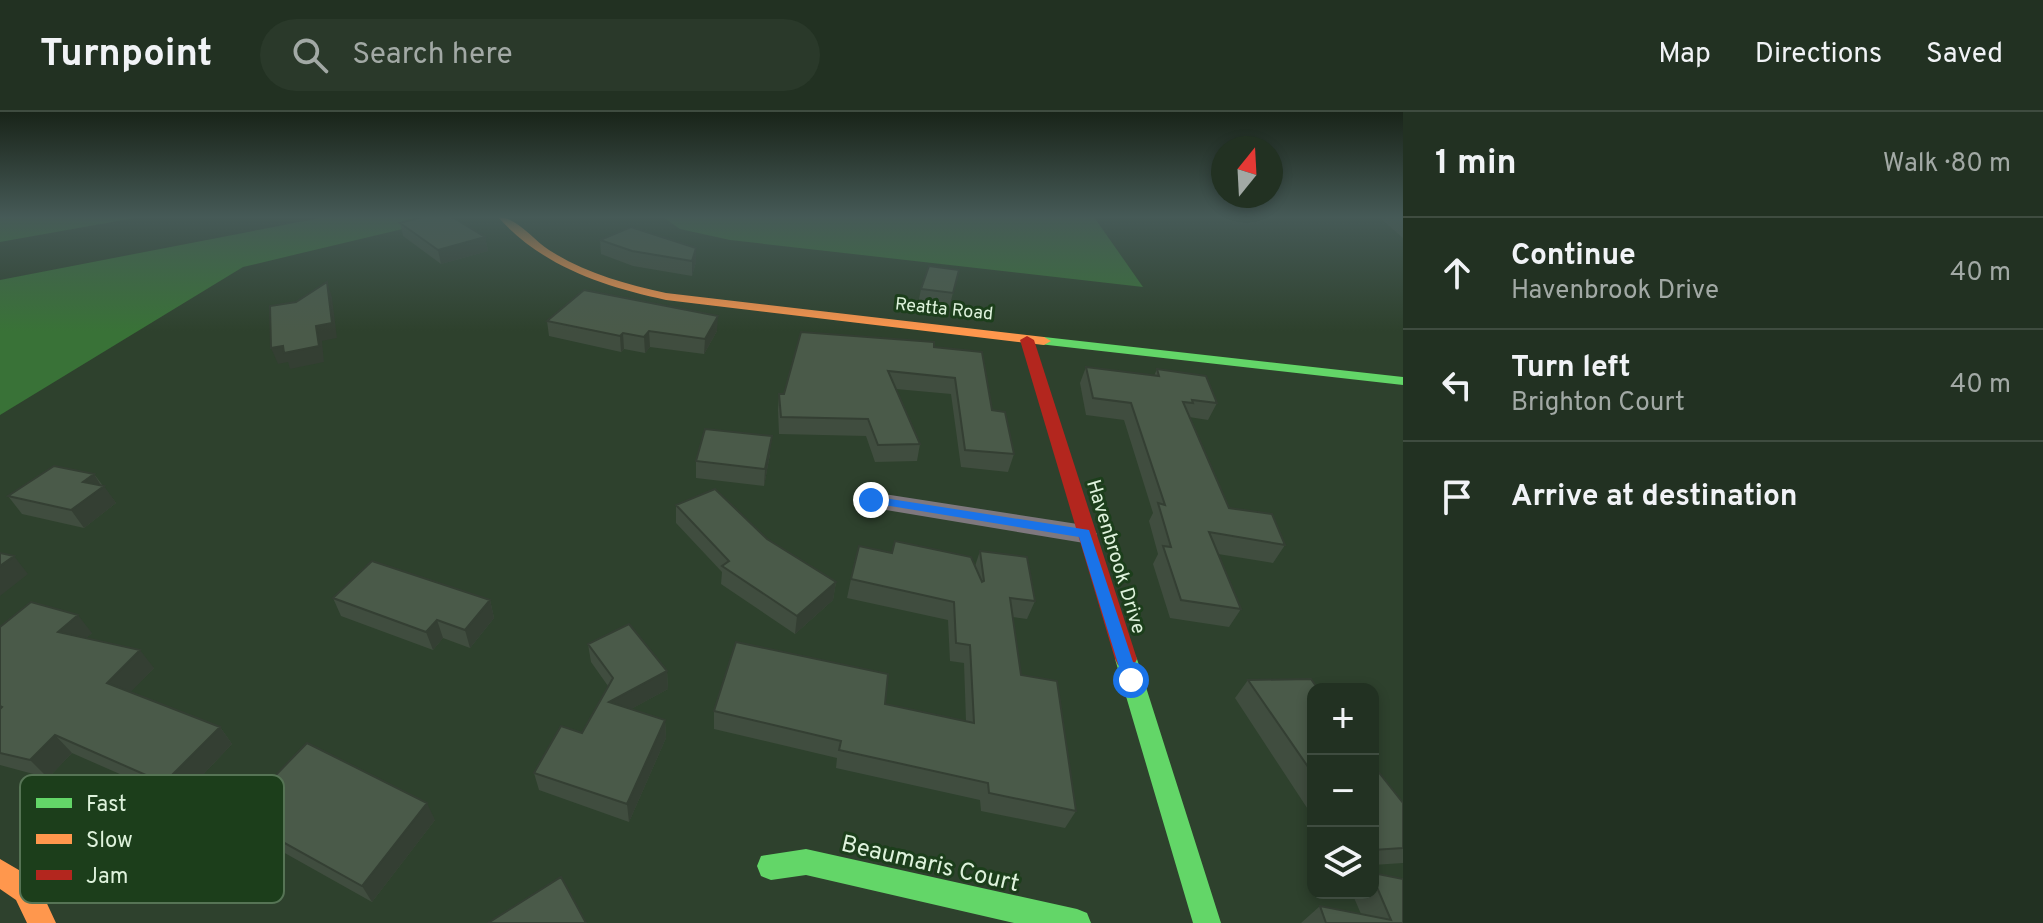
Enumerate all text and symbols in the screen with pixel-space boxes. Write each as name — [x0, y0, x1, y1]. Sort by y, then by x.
search box — [260, 19, 820, 91]
text: Turnpoint — [40, 31, 212, 80]
icon: search — [288, 33, 332, 77]
text: Search here — [352, 37, 513, 74]
text: Map — [1658, 37, 1711, 73]
text: Directions — [1755, 37, 1882, 73]
text: Saved — [1926, 37, 2003, 73]
north arrow — [1211, 136, 1283, 208]
text: 1 min — [1435, 143, 1517, 186]
text: Walk · 80 m — [1883, 148, 2011, 181]
text: Continue — [1511, 238, 1636, 275]
icon: ahead — [1435, 251, 1479, 295]
text: 40 m — [1950, 257, 2011, 290]
text: Havenbrook Drive — [1511, 275, 1719, 308]
street label: Reatta Road — [894, 293, 994, 327]
text: Turn left — [1511, 350, 1631, 387]
icon: left — [1435, 363, 1479, 407]
text: 40 m — [1950, 369, 2011, 402]
text: Brighton Court — [1511, 387, 1685, 420]
icon: arrive — [1435, 475, 1479, 519]
street label: Havenbrook Drive — [1079, 477, 1151, 637]
text: Arrive at destination — [1511, 479, 1797, 516]
route end — [853, 482, 889, 518]
route start — [1113, 662, 1149, 698]
map controls — [1307, 683, 1379, 899]
button: + — [1307, 683, 1379, 755]
button: − — [1307, 755, 1379, 827]
legend — [20, 775, 284, 903]
text: Fast — [86, 792, 127, 819]
button: layers — [1307, 827, 1379, 899]
text: Slow — [86, 828, 133, 855]
street label: Beaumaris Court — [838, 830, 1022, 900]
text: Jam — [86, 864, 129, 891]

